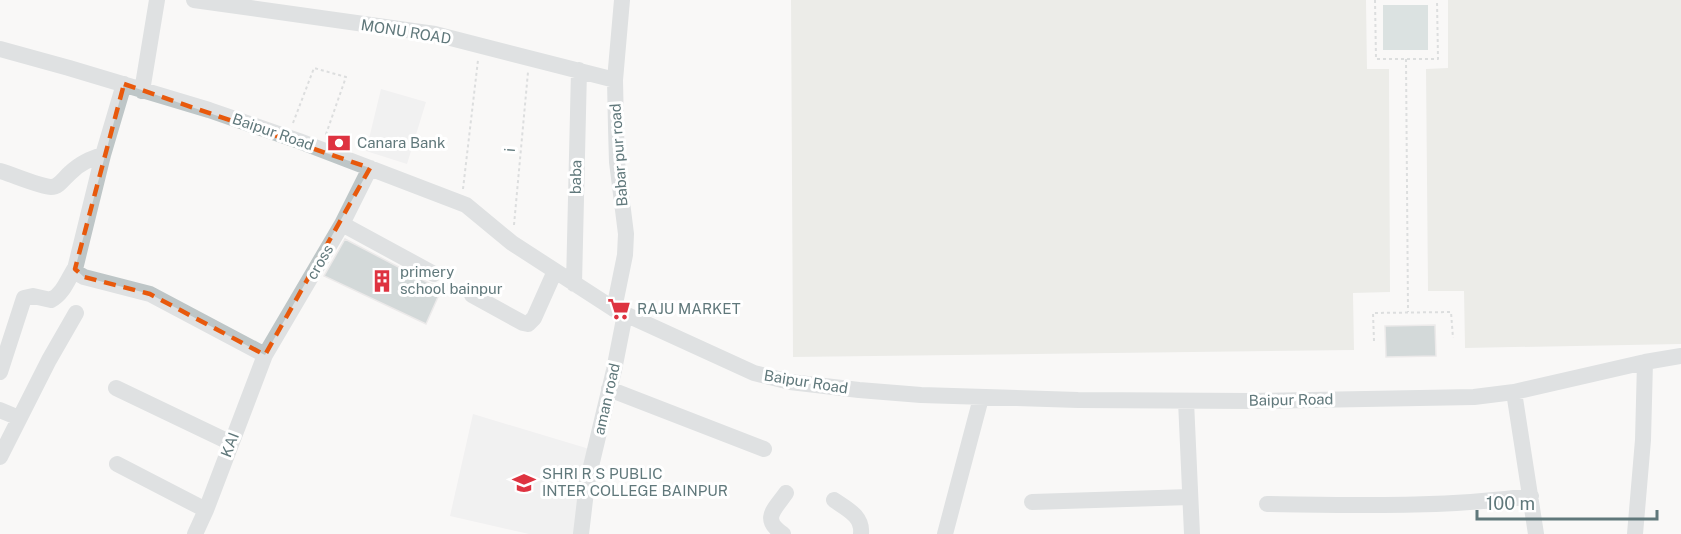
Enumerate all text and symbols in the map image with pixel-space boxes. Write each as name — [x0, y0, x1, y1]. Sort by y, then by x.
street label: MONU ROAD — [360, 16, 452, 47]
street label: Babar pur road — [606, 103, 631, 207]
street label: Baipur Road — [230, 110, 316, 153]
bank icon: Canara Bank — [326, 130, 352, 156]
place label: Canara Bank — [357, 134, 445, 151]
street label: i — [501, 147, 518, 153]
street label: baba — [567, 160, 584, 194]
street label: cross — [303, 241, 336, 282]
place label: primery school bainpur — [400, 263, 503, 297]
building icon: primery school bainpur — [369, 268, 395, 294]
supermarket icon: RAJU MARKET — [606, 296, 632, 322]
place label: RAJU MARKET — [637, 300, 741, 317]
street label: aman road — [590, 361, 623, 436]
street label: Baipur Road — [763, 366, 849, 397]
street label: Baipur Road — [1248, 390, 1334, 409]
street label: KAI — [217, 430, 242, 460]
place label: SHRI R S PUBLIC INTER COLLEGE BAINPUR — [542, 465, 728, 499]
school or university icon: SHRI R S PUBLIC INTER COLLEGE BAINPUR — [511, 470, 537, 496]
scale bar — [1477, 483, 1657, 521]
text: 100 m — [1486, 493, 1535, 514]

